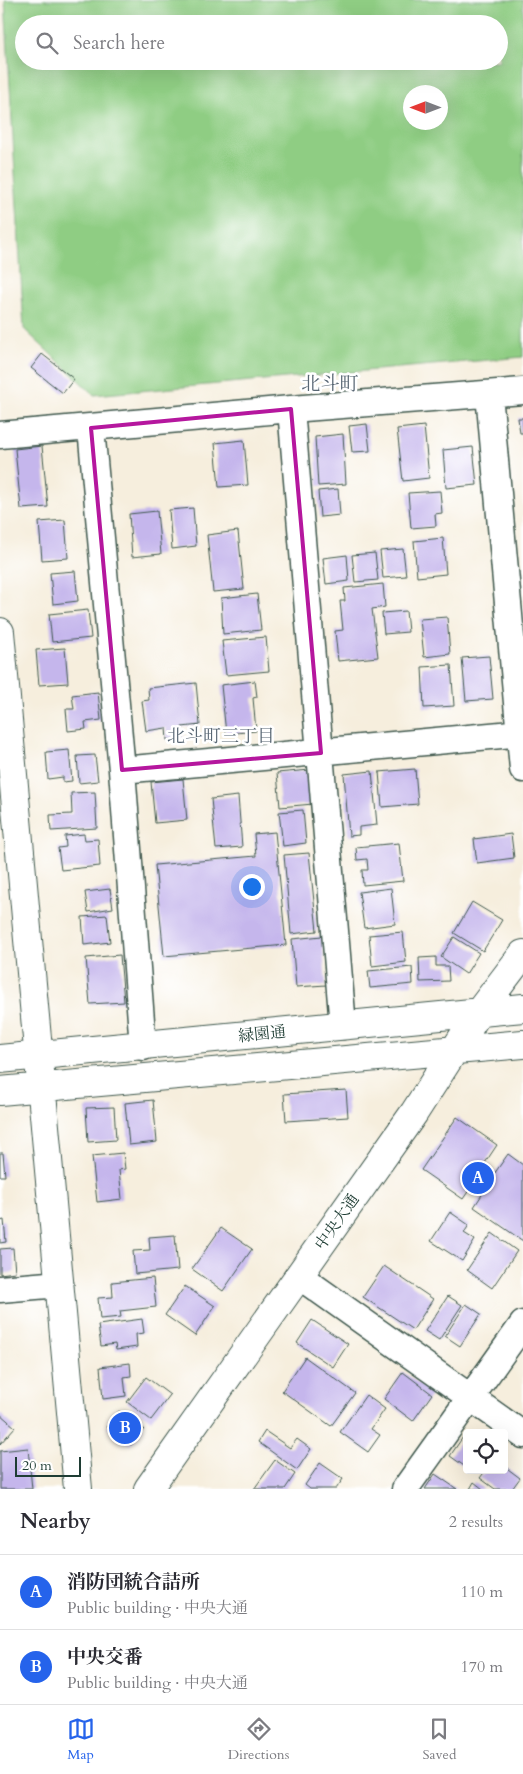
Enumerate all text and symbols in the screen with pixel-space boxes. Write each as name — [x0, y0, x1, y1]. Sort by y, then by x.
search box — [15, 15, 508, 70]
icon: search — [33, 29, 61, 57]
text: Search here — [73, 30, 165, 56]
north arrow — [403, 85, 448, 130]
district label: 北斗町 — [301, 371, 359, 397]
district label: 北斗町三丁目 — [167, 724, 275, 749]
your location — [239, 874, 265, 900]
street label: 緑園通 — [237, 1021, 287, 1047]
pin: A — [462, 1159, 494, 1197]
street label: 中央大通 — [310, 1189, 364, 1255]
pin: B — [109, 1409, 141, 1447]
map controls — [463, 1429, 508, 1474]
button: locate — [463, 1429, 508, 1474]
scale bar — [15, 1454, 81, 1477]
text: 20 m — [22, 1456, 52, 1475]
text: Nearby — [20, 1507, 91, 1536]
text: 2 results — [449, 1511, 503, 1533]
text: 消防団統合詰所 — [67, 1569, 200, 1595]
text: A — [30, 1581, 42, 1603]
text: 110 m — [461, 1581, 503, 1603]
text: Public building · 中央大通 — [67, 1597, 248, 1619]
text: 中央交番 — [67, 1644, 143, 1670]
text: B — [30, 1656, 42, 1678]
text: 170 m — [461, 1656, 503, 1678]
text: Public building · 中央大通 — [67, 1672, 248, 1694]
tab: Map — [67, 1715, 95, 1764]
tab: Directions — [228, 1715, 289, 1764]
tab: Saved — [422, 1715, 456, 1764]

